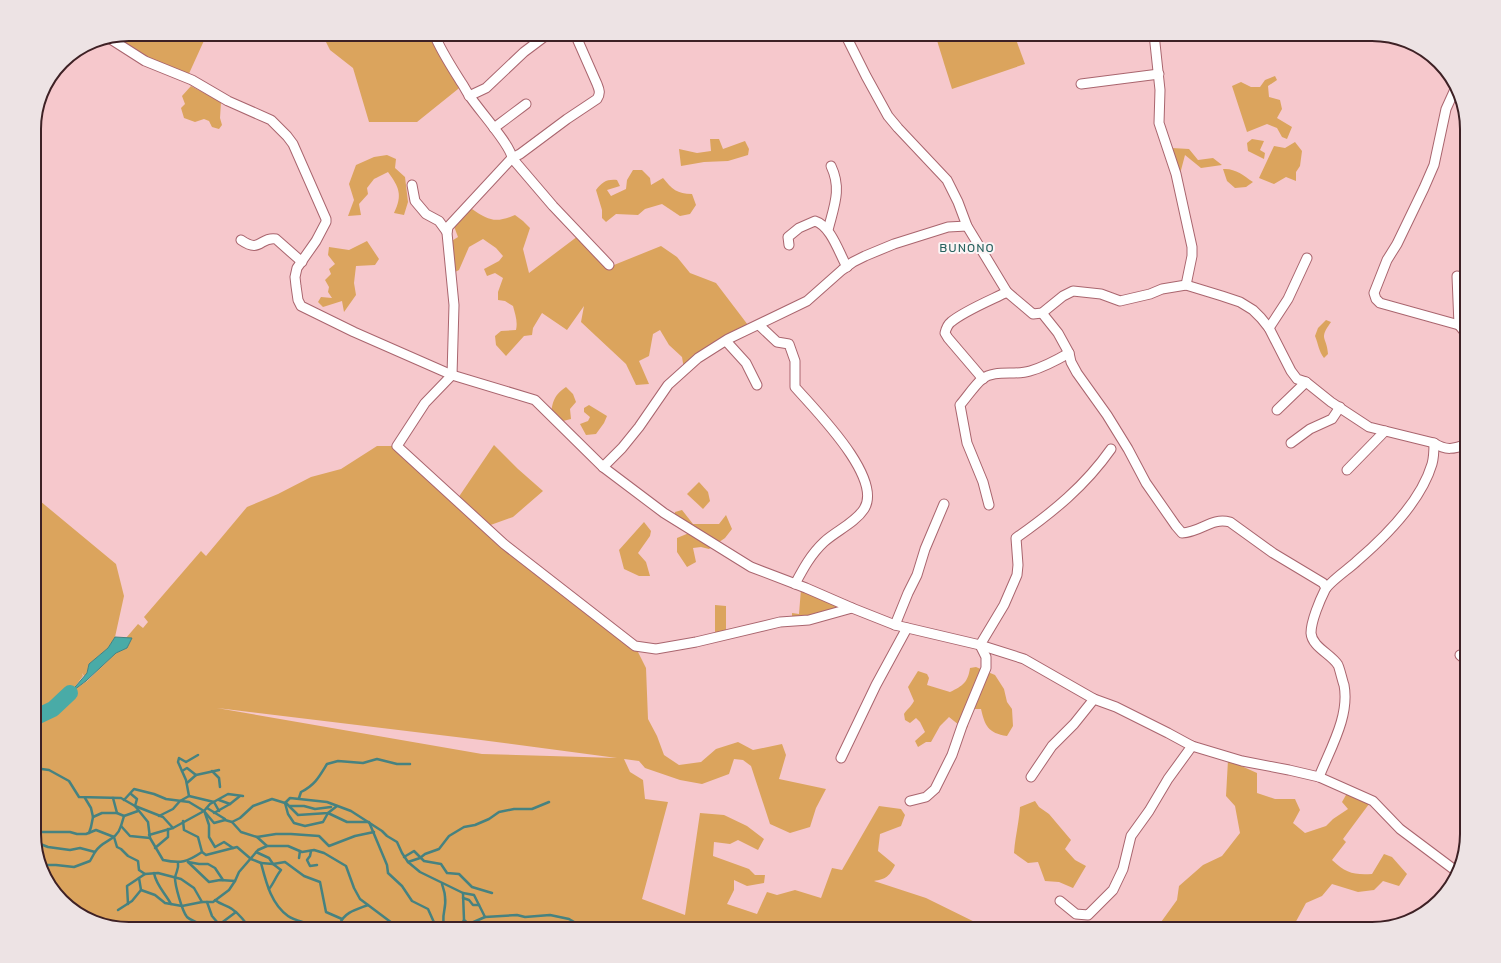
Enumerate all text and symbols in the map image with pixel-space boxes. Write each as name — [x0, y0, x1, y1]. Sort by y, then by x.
district label: BUNONO — [939, 241, 995, 255]

